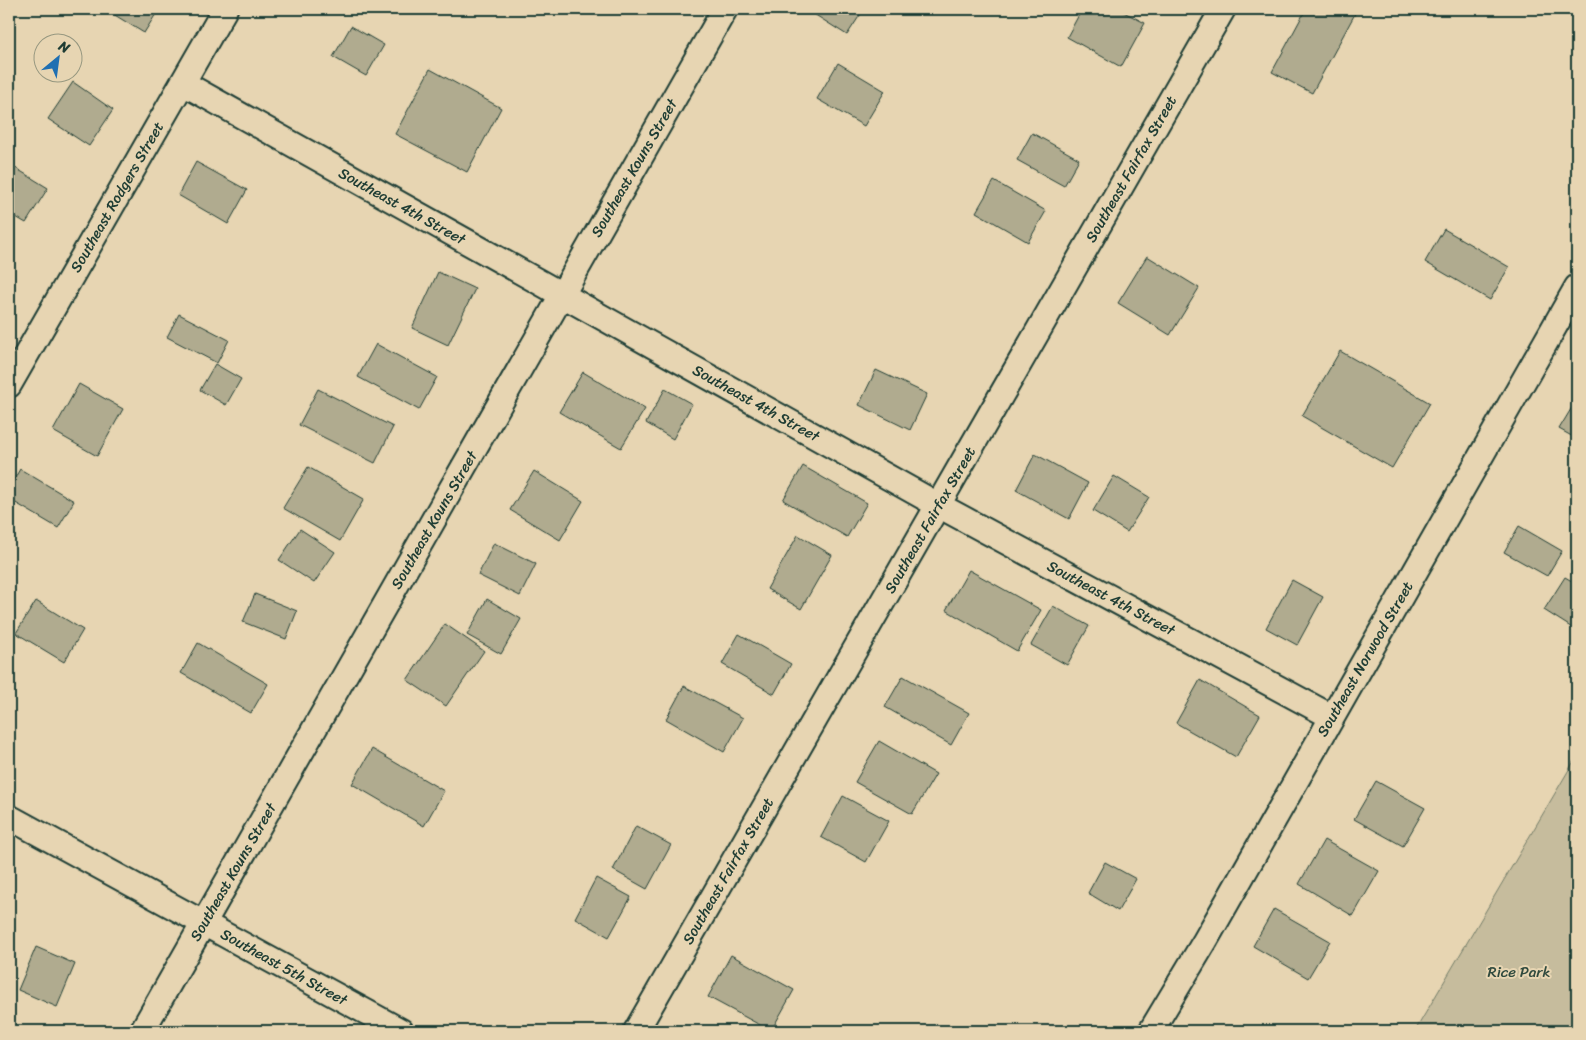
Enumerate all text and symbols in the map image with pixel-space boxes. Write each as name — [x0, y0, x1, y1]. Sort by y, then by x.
north arrow — [32, 32, 82, 82]
text: N — [53, 33, 75, 60]
street label: Southeast Fairfax Street — [1078, 90, 1184, 247]
street label: Southeast Kouns Street — [584, 93, 685, 242]
street label: Southeast Rodgers Street — [63, 116, 171, 277]
street label: Southeast 4th Street — [334, 160, 471, 252]
street label: Southeast 4th Street — [688, 357, 825, 449]
street label: Southeast Fairfax Street — [877, 441, 983, 598]
street label: Southeast Kouns Street — [384, 445, 485, 594]
street label: Southeast 4th Street — [1042, 553, 1181, 643]
street label: Southeast Norwood Street — [1310, 576, 1420, 742]
street label: Southeast Fairfax Street — [675, 792, 781, 949]
street label: Southeast Kouns Street — [183, 797, 284, 946]
street label: Southeast 5th Street — [216, 921, 353, 1013]
park label: Rice Park — [1488, 959, 1550, 985]

